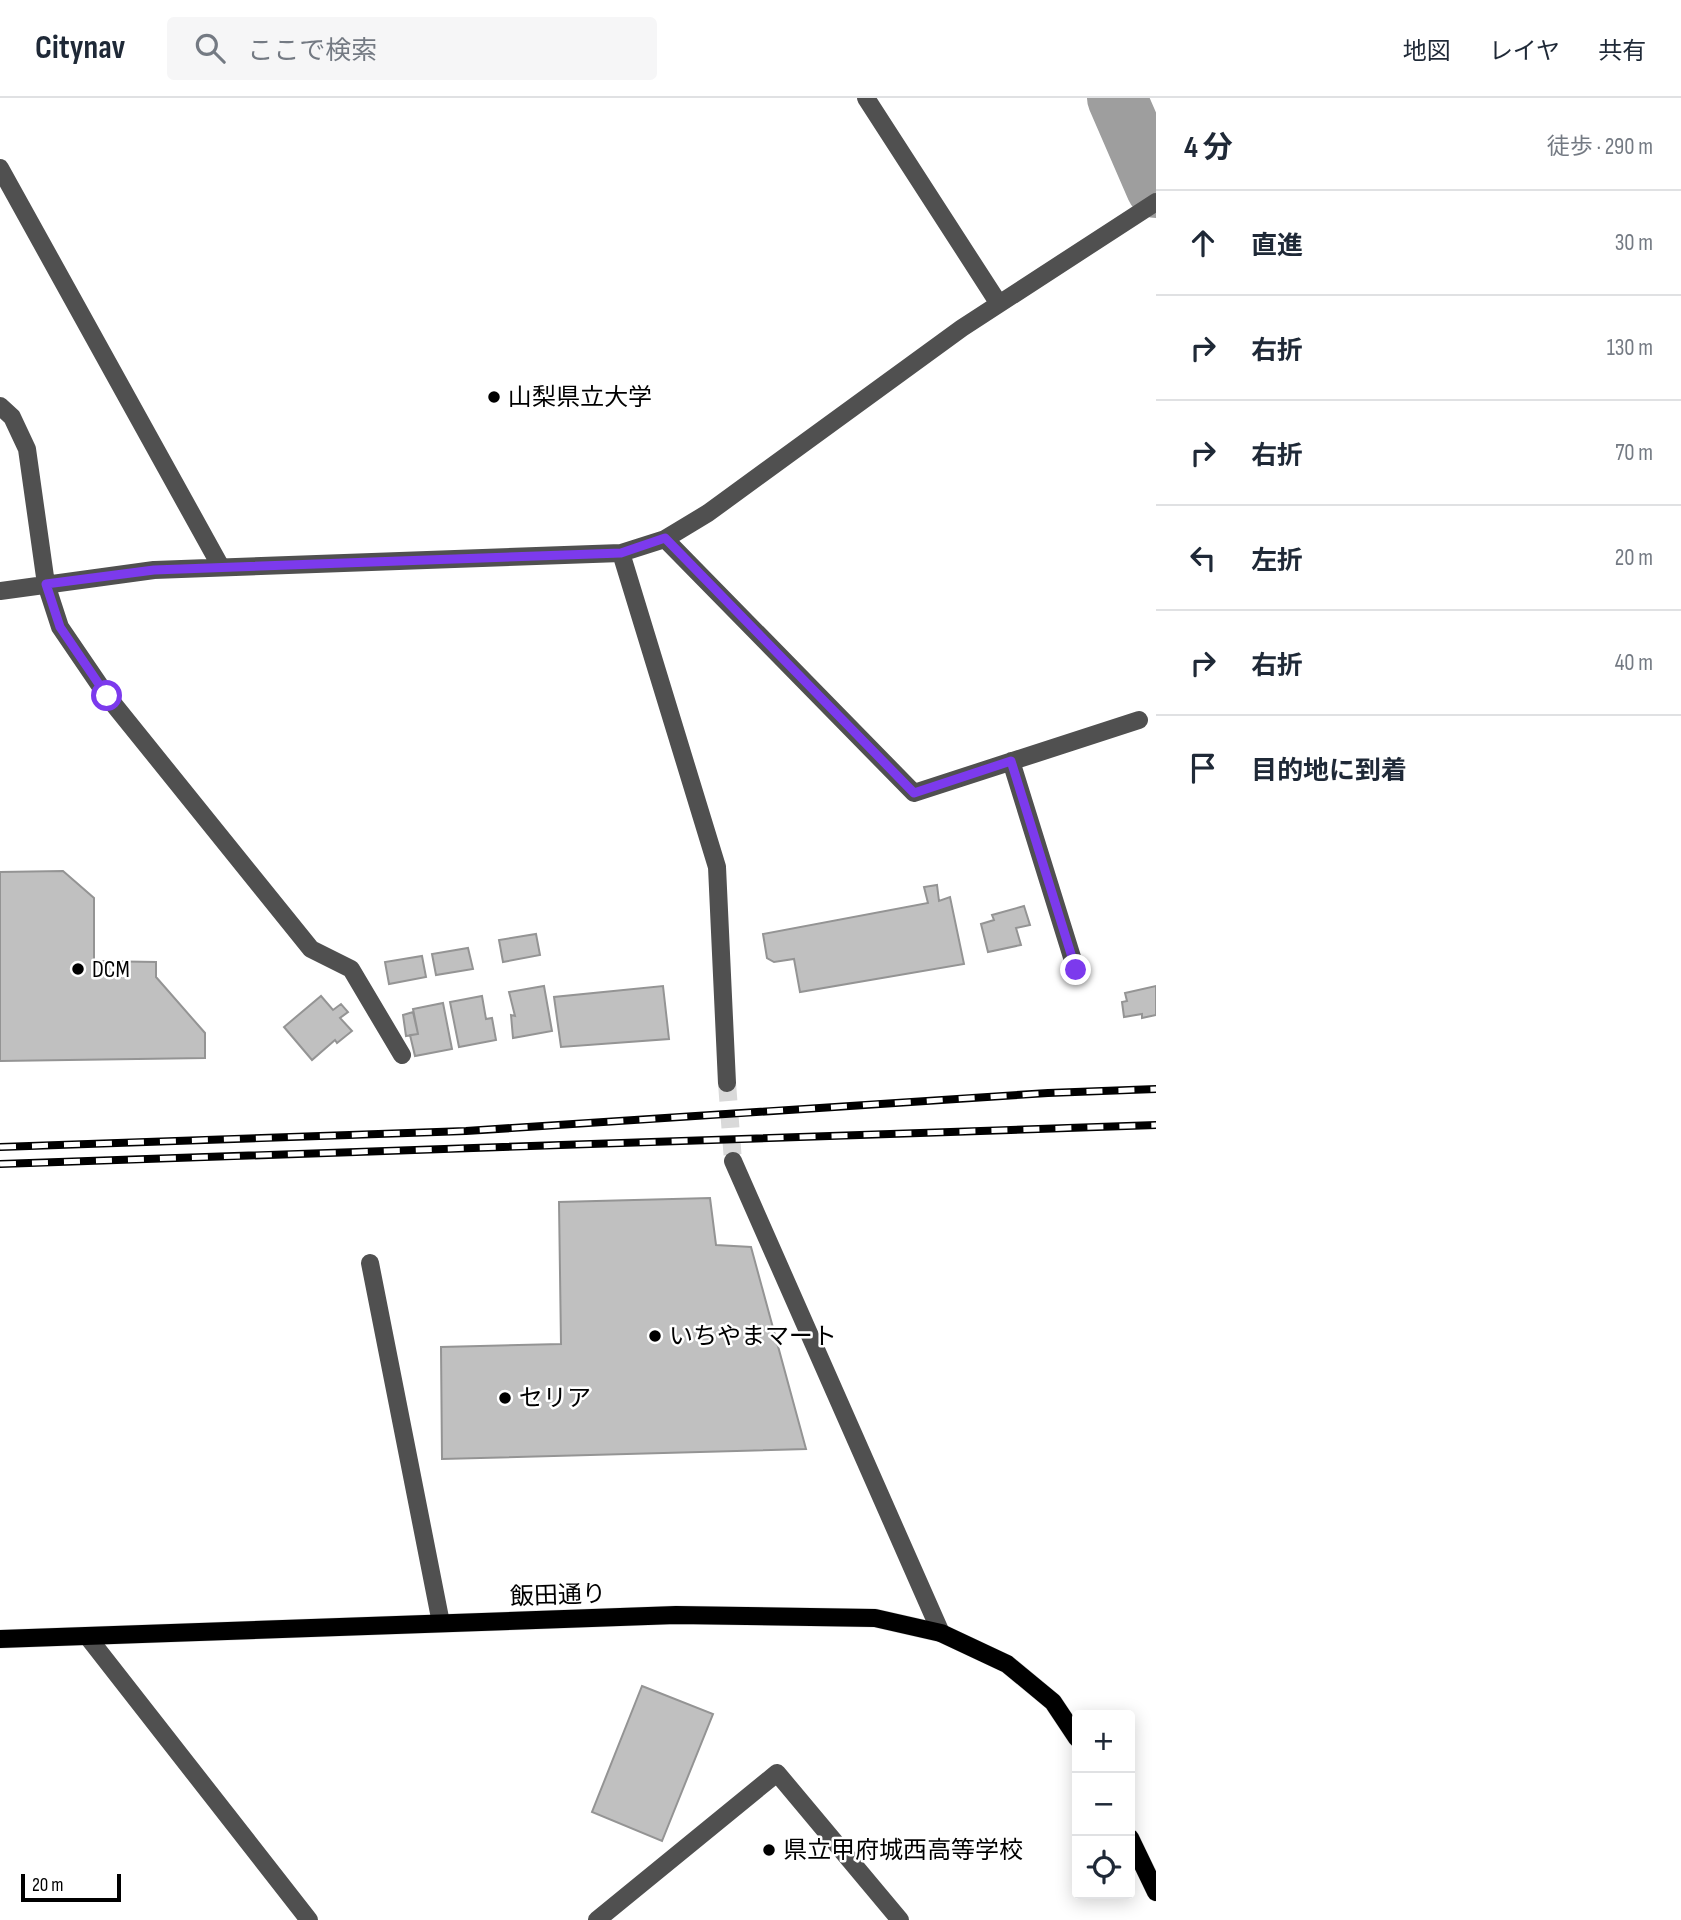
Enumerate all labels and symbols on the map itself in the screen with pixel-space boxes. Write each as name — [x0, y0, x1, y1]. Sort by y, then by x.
place label: 山梨県立大学 — [508, 383, 652, 412]
marker: 山梨県立大学 — [486, 389, 502, 405]
route start — [91, 680, 122, 711]
route end — [1060, 954, 1091, 985]
place label: DCM — [92, 955, 130, 984]
marker: DCM — [70, 961, 86, 977]
place label: いちやまマート — [669, 1322, 837, 1351]
marker: いちやまマート — [647, 1328, 663, 1344]
place label: セリア — [519, 1384, 591, 1413]
marker: セリア — [497, 1390, 513, 1406]
street label: 飯田通り — [510, 1579, 606, 1612]
place label: 県立甲府城西高等学校 — [783, 1836, 1023, 1865]
marker: 県立甲府城西高等学校 — [761, 1842, 777, 1858]
scale bar — [21, 1871, 121, 1903]

